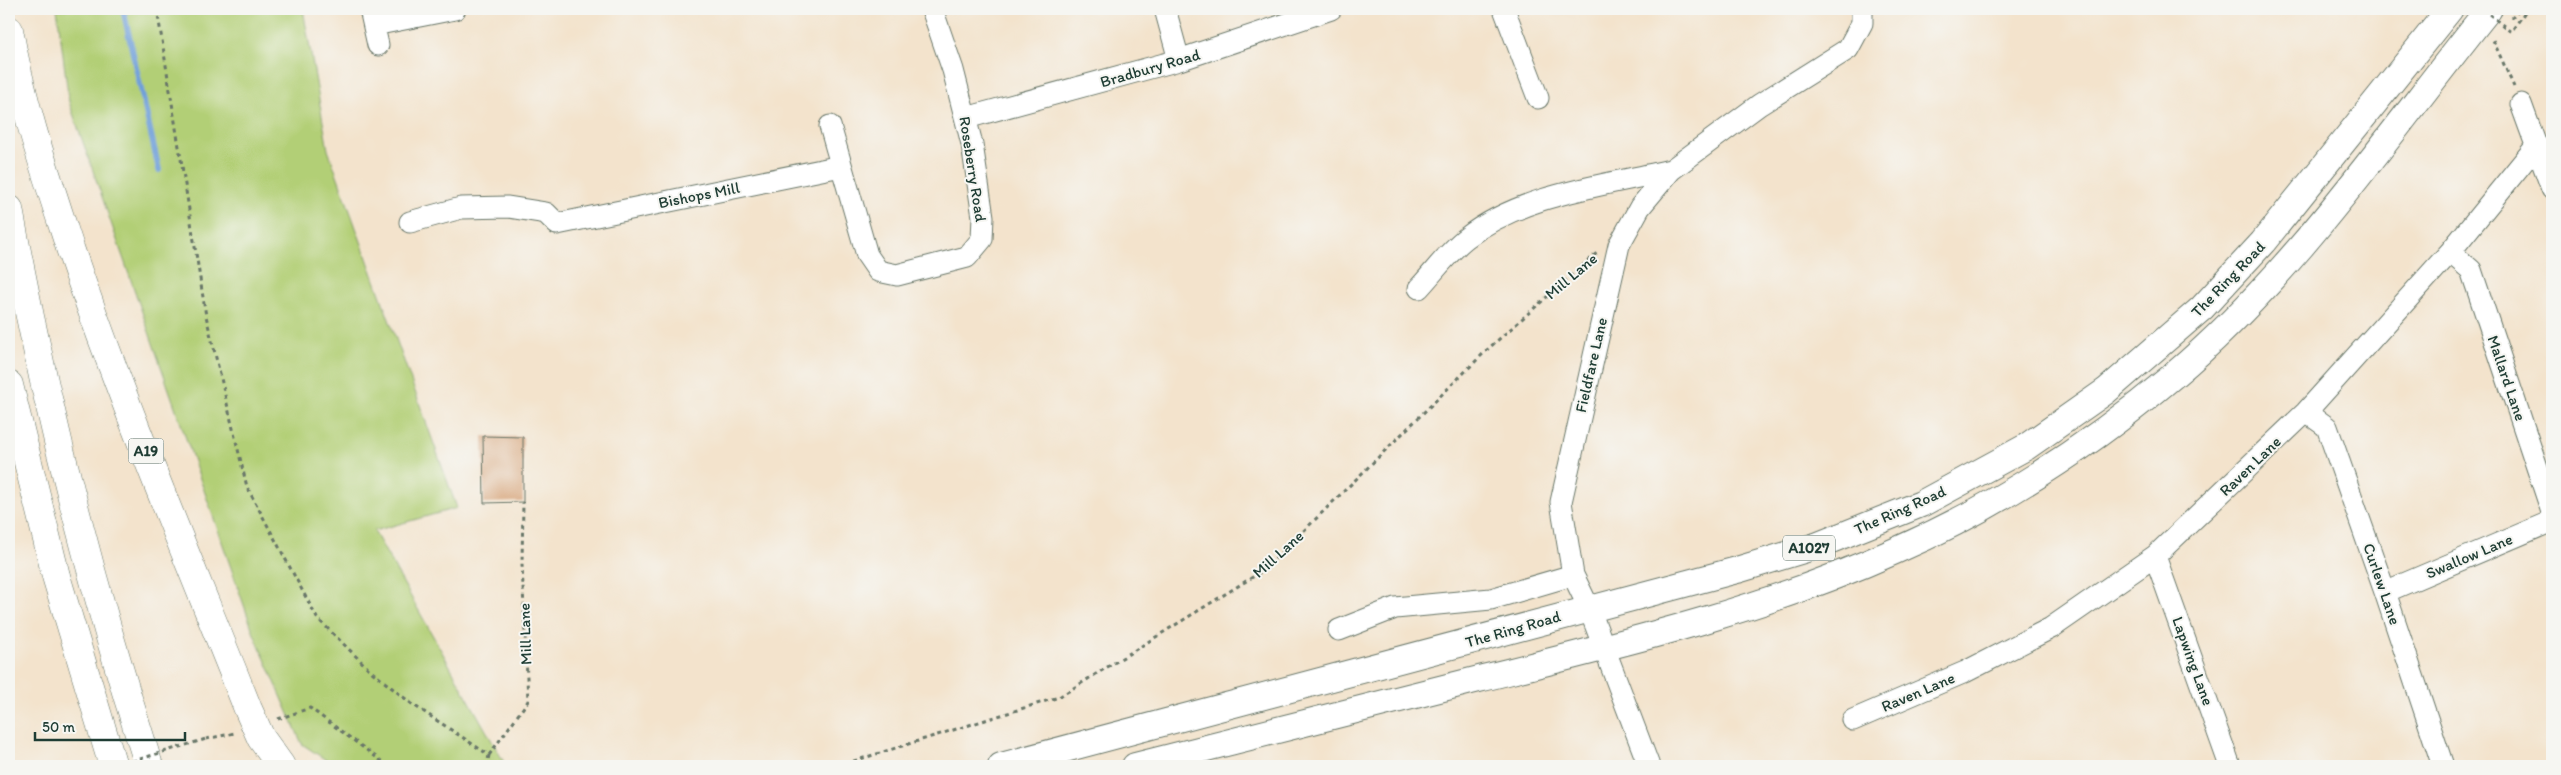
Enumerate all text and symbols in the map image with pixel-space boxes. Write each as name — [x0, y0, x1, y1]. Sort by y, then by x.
street label: Bradbury Road — [1098, 45, 1202, 91]
street label: Roseberry Road — [955, 115, 991, 223]
street label: Bishops Mill — [657, 178, 742, 212]
street label: The Ring Road — [2187, 237, 2269, 321]
street label: Mill Lane — [1541, 249, 1601, 303]
street label: Fieldfare Lane — [1571, 315, 1611, 414]
street label: Mallard Lane — [2484, 333, 2530, 423]
street label: Raven Lane — [2215, 432, 2285, 500]
road number: A19 — [128, 438, 164, 464]
street label: The Ring Road — [1851, 481, 1949, 539]
street label: Mill Lane — [1249, 526, 1308, 582]
street label: Swallow Lane — [2423, 529, 2515, 583]
road number: A1027 — [1783, 536, 1835, 560]
street label: Curlew Lane — [2359, 541, 2405, 627]
street label: Mill Lane — [514, 602, 536, 665]
street label: The Ring Road — [1463, 606, 1563, 652]
street label: Lapwing Lane — [2168, 614, 2218, 708]
street label: Raven Lane — [1878, 668, 1958, 716]
scale bar — [35, 710, 185, 742]
text: 50 m — [42, 718, 75, 736]

